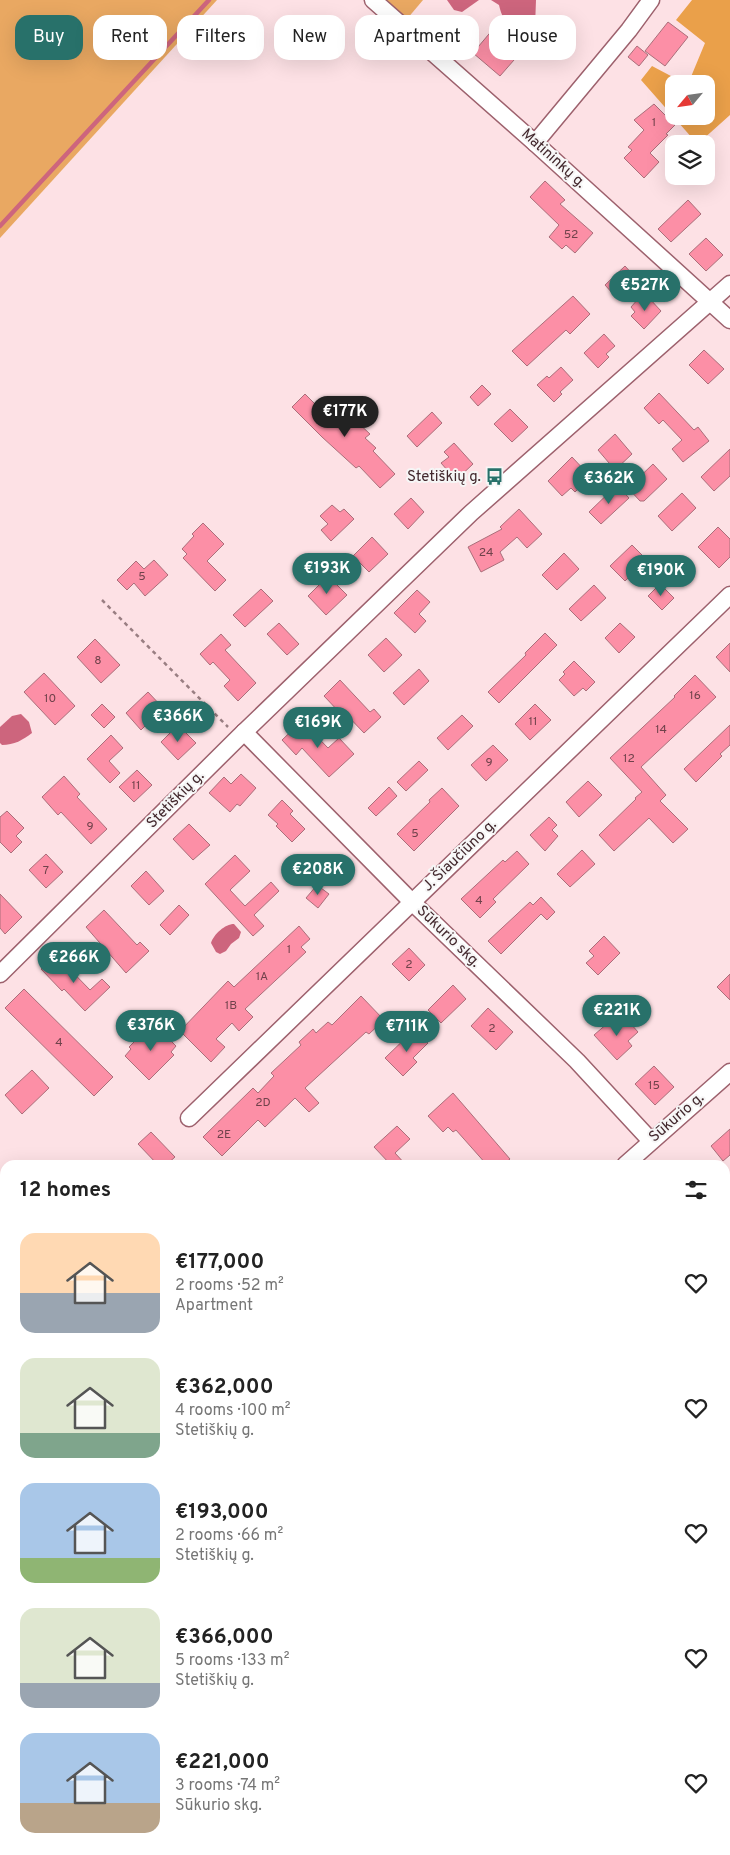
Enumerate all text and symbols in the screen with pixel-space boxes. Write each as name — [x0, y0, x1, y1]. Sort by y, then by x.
chip: Buy — [15, 15, 83, 60]
chip: Rent — [93, 15, 167, 60]
chip: Filters — [177, 15, 264, 60]
chip: New — [274, 15, 345, 60]
chip: Apartment — [355, 15, 479, 60]
chip: House — [489, 15, 576, 60]
north arrow — [665, 75, 715, 125]
map controls — [665, 75, 715, 185]
house number: 1 — [652, 115, 656, 131]
street label: Matininkų g. — [517, 125, 589, 193]
button: layers — [665, 135, 715, 185]
house number: 52 — [564, 227, 578, 243]
pin: €527K — [610, 270, 680, 312]
text: €527K — [620, 276, 670, 296]
pin: €177K — [310, 396, 380, 438]
text: €177K — [323, 402, 367, 422]
pin: €362K — [574, 462, 644, 505]
bus stop icon: Stetiškių g. — [485, 467, 505, 487]
place label: Stetiškių g. — [407, 468, 481, 487]
text: €362K — [584, 469, 634, 489]
house number: 24 — [479, 545, 493, 561]
pin: €193K — [292, 552, 362, 595]
pin: €190K — [626, 554, 696, 597]
text: €193K — [303, 559, 351, 579]
text: €190K — [637, 561, 685, 581]
house number: 5 — [138, 569, 146, 585]
house number: 8 — [94, 653, 102, 669]
house number: 16 — [689, 688, 701, 704]
house number: 10 — [44, 691, 56, 707]
pin: €366K — [143, 700, 213, 743]
pin: €169K — [283, 706, 353, 749]
text: €366K — [153, 707, 203, 727]
text: €169K — [294, 713, 342, 733]
house number: 11 — [529, 714, 537, 730]
house number: 14 — [655, 722, 667, 738]
house number: 12 — [623, 751, 635, 767]
house number: 9 — [485, 755, 493, 771]
street label: Stetiškių g. — [143, 767, 209, 833]
house number: 11 — [132, 778, 140, 794]
street label: J. Šiaučiūno g. — [417, 814, 501, 896]
house number: 9 — [86, 819, 94, 835]
house number: 5 — [411, 826, 419, 842]
pin: €208K — [283, 854, 353, 896]
text: €208K — [292, 860, 344, 880]
house number: 7 — [43, 863, 49, 879]
house number: 4 — [475, 893, 483, 909]
street label: Sūkurio skg. — [412, 902, 484, 972]
pin: €266K — [39, 942, 109, 984]
house number: 1 — [287, 942, 291, 958]
text: €266K — [49, 948, 99, 968]
house number: 2 — [405, 957, 413, 973]
house number: 1A — [256, 969, 268, 985]
pin: €221K — [582, 994, 652, 1037]
house number: 1B — [225, 998, 237, 1014]
text: €221K — [593, 1001, 641, 1021]
pin: €376K — [116, 1010, 186, 1052]
pin: €711K — [372, 1010, 442, 1053]
text: €376K — [127, 1016, 175, 1036]
text: €711K — [386, 1017, 428, 1037]
house number: 2 — [488, 1021, 496, 1037]
house number: 4 — [55, 1035, 63, 1051]
house number: 15 — [648, 1078, 660, 1094]
street label: Sūkurio g. — [645, 1089, 709, 1147]
house number: 2D — [255, 1095, 271, 1111]
house number: 2E — [217, 1127, 231, 1143]
icon: filters — [682, 1176, 710, 1204]
text: 12 homes — [20, 1177, 111, 1204]
text: €177,000 — [175, 1249, 264, 1276]
icon: home — [60, 1253, 120, 1313]
icon: heart — [682, 1269, 710, 1297]
text: 2 rooms · 52 m² — [175, 1276, 284, 1296]
text: Apartment — [175, 1296, 253, 1316]
text: €362,000 — [175, 1374, 273, 1401]
icon: home — [60, 1378, 120, 1438]
icon: heart — [682, 1394, 710, 1422]
text: 4 rooms · 100 m² — [175, 1401, 291, 1421]
text: Stetiškių g. — [175, 1421, 254, 1441]
text: €193,000 — [175, 1499, 269, 1526]
icon: home — [60, 1503, 120, 1563]
icon: heart — [682, 1519, 710, 1547]
text: 2 rooms · 66 m² — [175, 1526, 283, 1546]
text: Stetiškių g. — [175, 1546, 254, 1566]
text: €366,000 — [175, 1624, 274, 1651]
icon: home — [60, 1628, 120, 1688]
icon: heart — [682, 1644, 710, 1672]
text: 5 rooms · 133 m² — [175, 1651, 289, 1671]
text: Stetiškių g. — [175, 1671, 254, 1691]
text: €221,000 — [175, 1749, 269, 1776]
icon: home — [60, 1753, 120, 1813]
icon: heart — [682, 1769, 710, 1797]
text: 3 rooms · 74 m² — [175, 1776, 280, 1796]
text: Sūkurio skg. — [175, 1796, 262, 1816]

